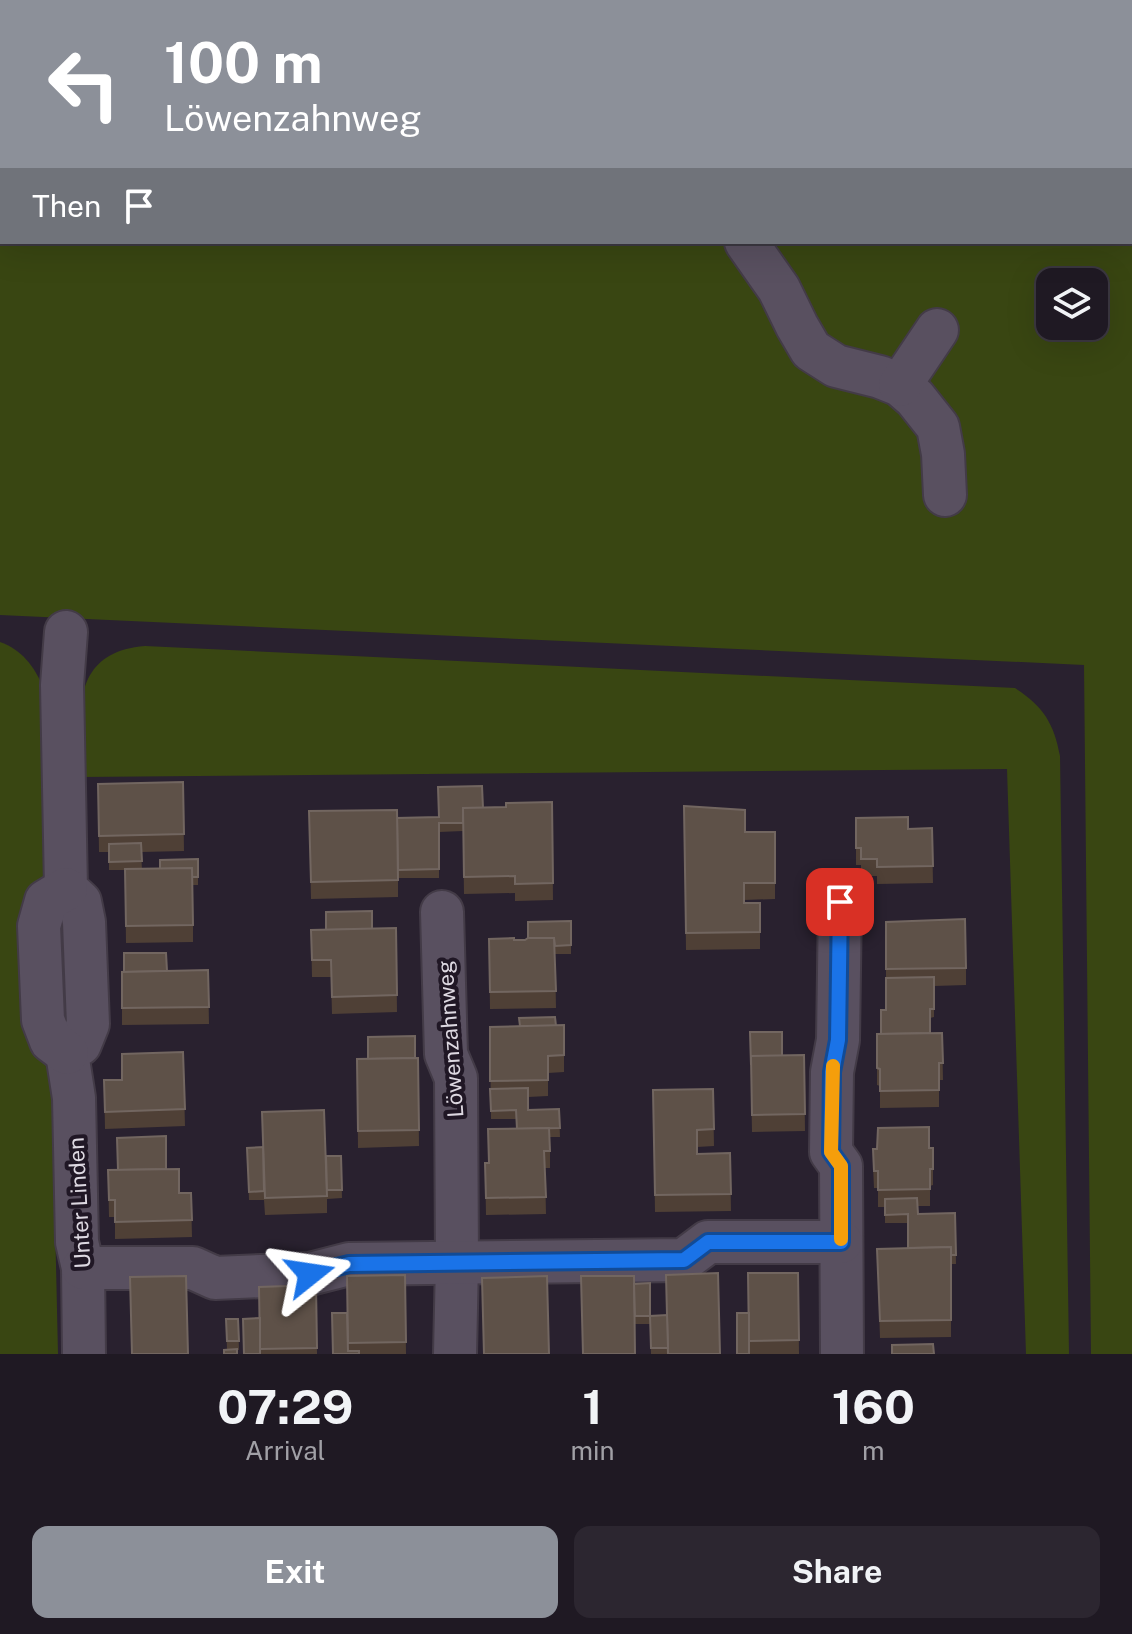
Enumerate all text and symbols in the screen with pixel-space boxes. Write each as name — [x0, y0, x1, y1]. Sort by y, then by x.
text: 100 m — [164, 30, 323, 96]
icon: left — [32, 32, 136, 136]
text: Löwenzahnweg — [164, 97, 422, 139]
icon: arrive — [117, 184, 161, 228]
text: Then — [32, 188, 101, 224]
map controls — [1036, 268, 1108, 340]
button: layers — [1036, 268, 1108, 340]
pin — [806, 868, 874, 936]
icon: arrive — [818, 880, 862, 924]
street label: Löwenzahnweg — [432, 960, 468, 1118]
street label: Unter Linden — [63, 1137, 95, 1269]
position arrow — [268, 1232, 352, 1316]
text: 07:29 — [217, 1378, 353, 1435]
text: 1 — [582, 1378, 603, 1435]
text: 160 — [832, 1378, 915, 1435]
text: Arrival — [245, 1435, 325, 1466]
text: min — [571, 1435, 615, 1466]
text: m — [862, 1435, 885, 1466]
button: Exit — [32, 1526, 558, 1618]
button: Share — [574, 1526, 1100, 1618]

